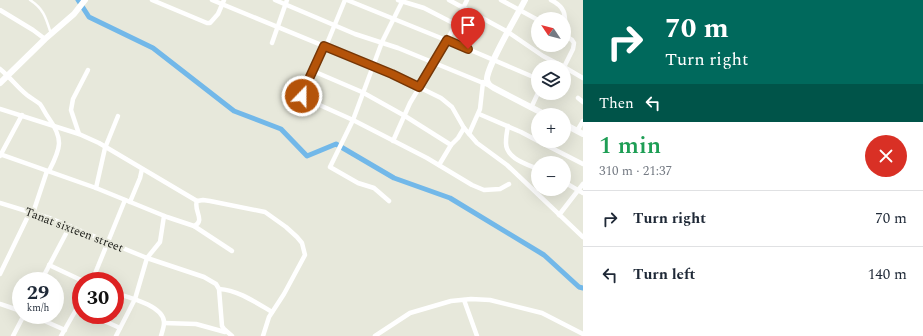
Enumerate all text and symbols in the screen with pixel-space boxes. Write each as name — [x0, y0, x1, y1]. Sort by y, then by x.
text: 70 m — [665, 7, 729, 50]
pin — [451, 8, 485, 49]
north arrow — [531, 12, 571, 52]
map controls — [531, 12, 571, 196]
icon: arrive — [457, 14, 479, 36]
icon: right — [599, 16, 651, 68]
text: Turn right — [665, 46, 748, 73]
button: layers — [531, 60, 571, 100]
position arrow — [281, 75, 323, 117]
text: Then — [599, 92, 634, 115]
icon: left — [642, 92, 664, 114]
button: + — [531, 108, 571, 148]
text: 1 min — [599, 128, 661, 164]
button: close — [865, 135, 907, 177]
button: − — [531, 156, 571, 196]
text: 310 m · 21:37 — [599, 161, 672, 181]
street label: Tanat sixteen street — [22, 202, 126, 258]
text: Turn right — [633, 207, 706, 230]
text: 70 m — [875, 207, 907, 230]
icon: right — [599, 208, 621, 230]
text: Turn left — [633, 263, 695, 286]
text: 140 m — [868, 263, 907, 286]
icon: left — [599, 264, 621, 286]
speed limit sign: 30 — [72, 272, 124, 324]
text: 29 — [27, 278, 49, 308]
text: km/h — [27, 300, 49, 316]

